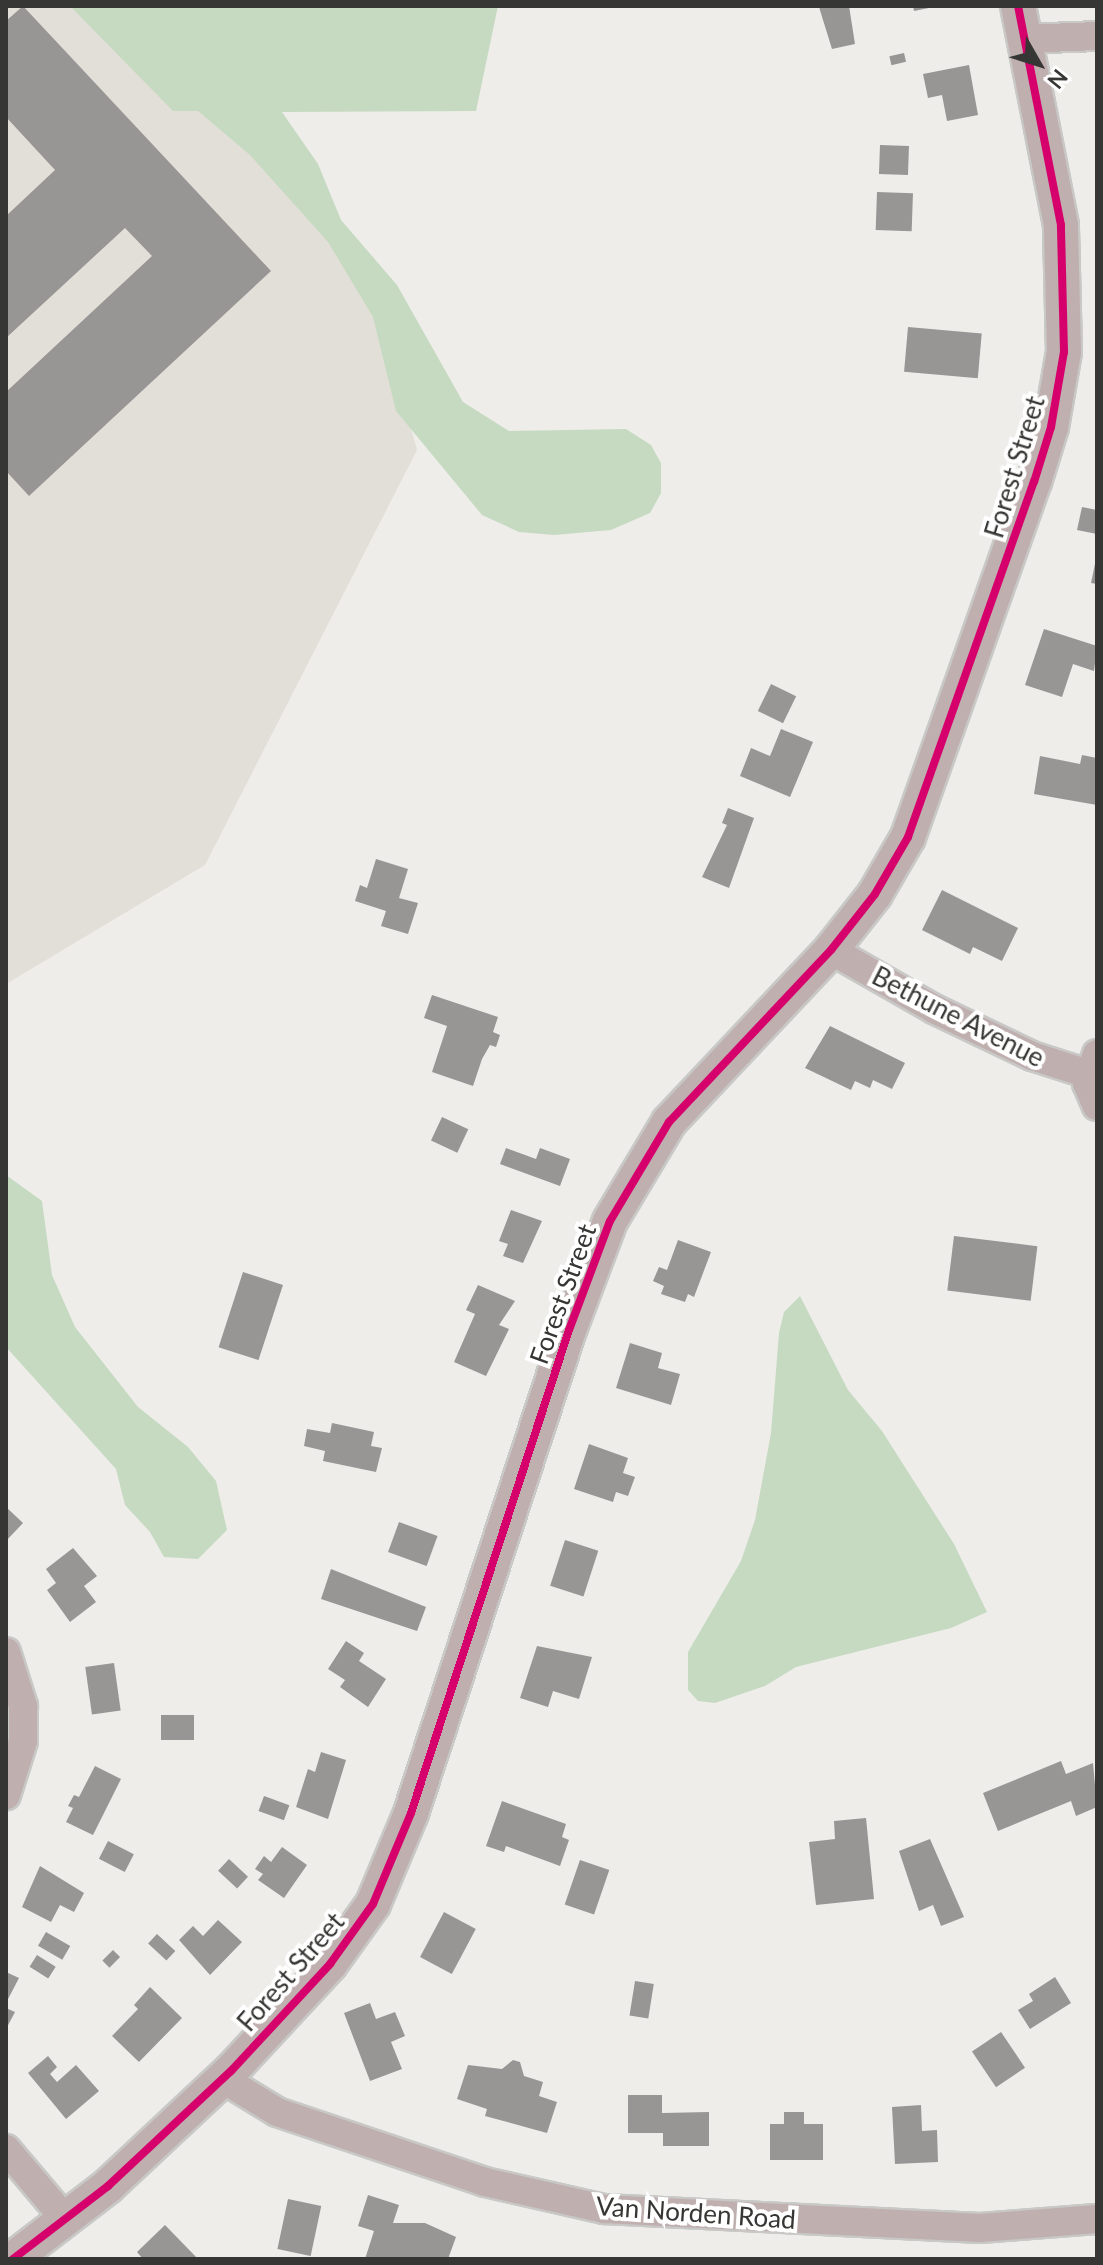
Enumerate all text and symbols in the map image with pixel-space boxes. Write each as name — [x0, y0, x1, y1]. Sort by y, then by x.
north arrow — [999, 24, 1079, 104]
text: N — [1042, 64, 1074, 94]
street label: Forest Street — [979, 392, 1051, 542]
street label: Bethune Avenue — [866, 960, 1050, 1074]
street label: Forest Street — [523, 1220, 603, 1368]
street label: Forest Street — [231, 1906, 351, 2038]
street label: Van Norden Road — [595, 2190, 797, 2236]

